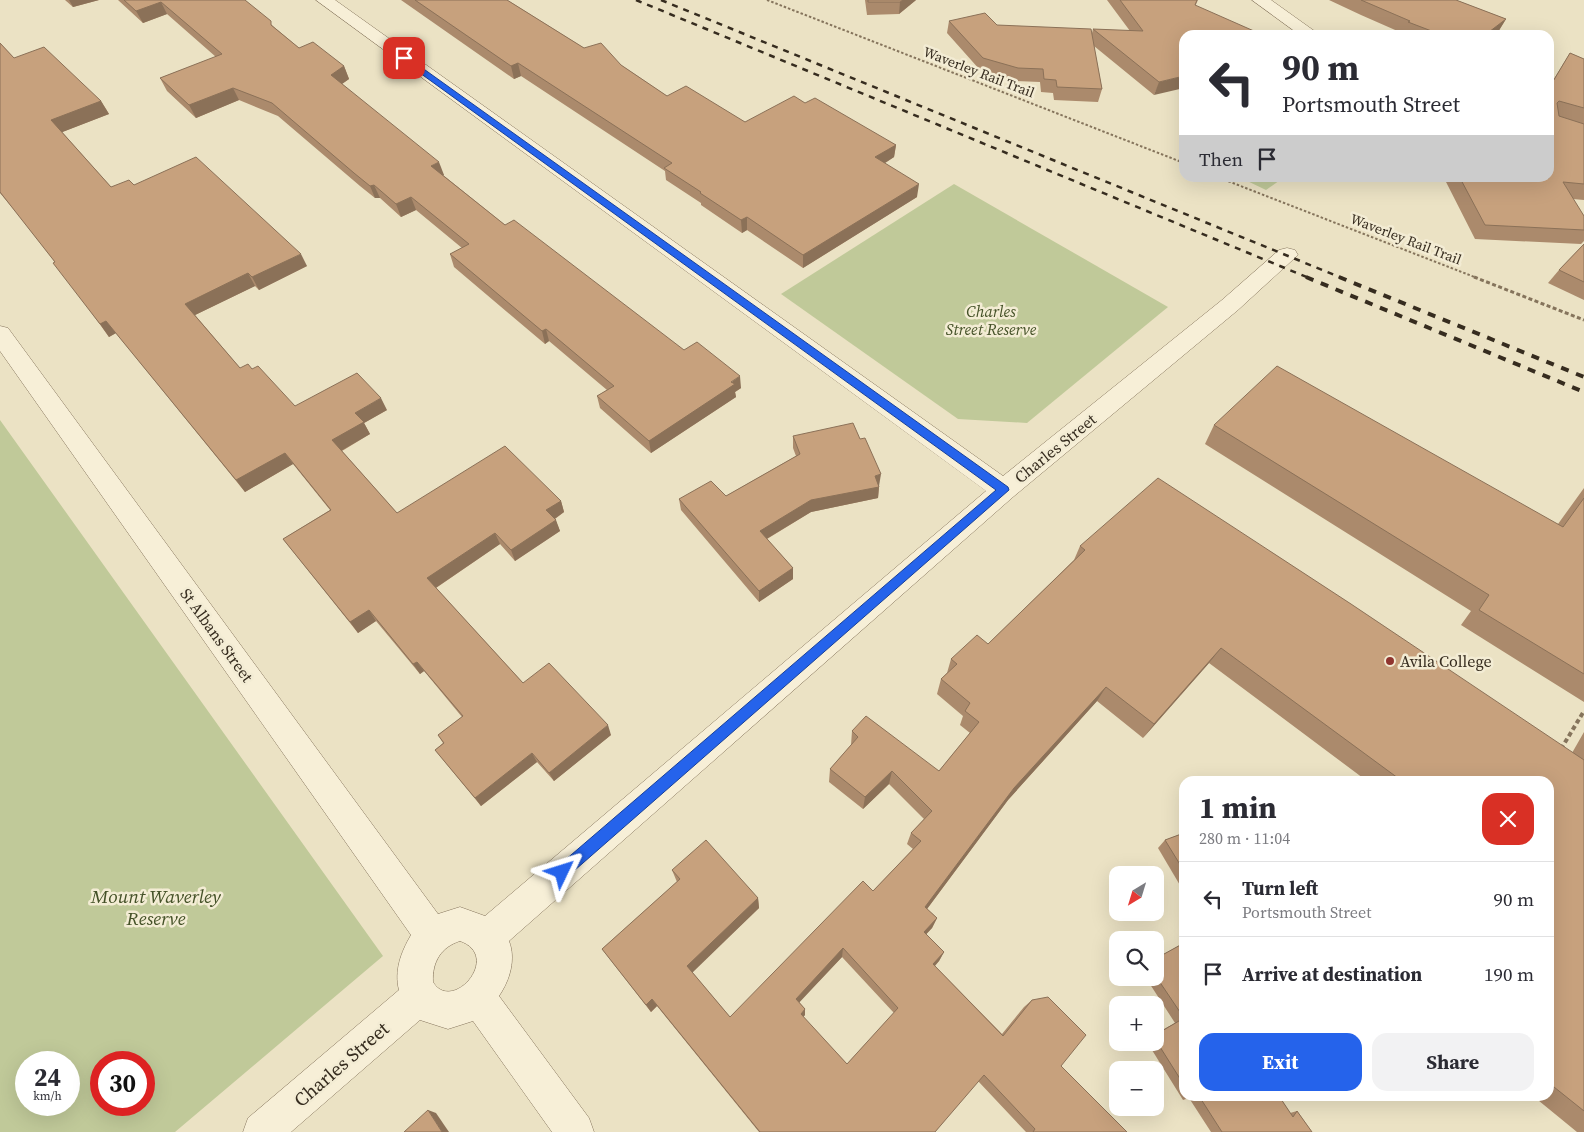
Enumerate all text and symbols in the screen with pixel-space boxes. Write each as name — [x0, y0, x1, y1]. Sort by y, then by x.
pin — [383, 37, 425, 79]
street label: Waverley Rail Trail — [921, 42, 1037, 102]
icon: arrive — [390, 44, 418, 72]
text: 90 m — [1282, 44, 1359, 92]
icon: left — [1199, 50, 1264, 115]
text: Portsmouth Street — [1282, 89, 1460, 119]
icon: arrive — [1253, 145, 1281, 173]
text: Then — [1199, 146, 1243, 172]
street label: Waverley Rail Trail — [1348, 209, 1464, 269]
park label: Charles Street Reserve — [946, 300, 1037, 340]
street label: Charles Street — [1009, 408, 1101, 488]
street label: St Albans Street — [175, 583, 259, 687]
place label: Avila College — [1400, 650, 1492, 672]
marker: Avila College — [1384, 655, 1396, 667]
text: 1 min — [1199, 787, 1277, 828]
button: close — [1482, 793, 1534, 845]
text: 280 m · 11:04 — [1199, 827, 1290, 849]
position arrow — [535, 845, 587, 897]
north arrow — [1109, 866, 1164, 921]
map controls — [1109, 866, 1164, 1116]
text: Turn left — [1242, 875, 1318, 901]
park label: Mount Waverley Reserve — [90, 883, 222, 931]
icon: left — [1199, 885, 1227, 913]
text: 90 m — [1493, 886, 1534, 912]
text: Portsmouth Street — [1242, 901, 1371, 923]
button: search — [1109, 931, 1164, 986]
icon: arrive — [1199, 960, 1227, 988]
text: Arrive at destination — [1242, 961, 1422, 987]
text: 190 m — [1484, 961, 1534, 987]
button: + — [1109, 996, 1164, 1051]
street label: Charles Street — [288, 1015, 395, 1113]
button: Exit — [1199, 1033, 1362, 1091]
button: Share — [1372, 1033, 1534, 1091]
speed limit sign: 30 — [90, 1051, 155, 1116]
text: 24 — [34, 1060, 61, 1094]
button: − — [1109, 1061, 1164, 1116]
text: km/h — [33, 1088, 62, 1104]

